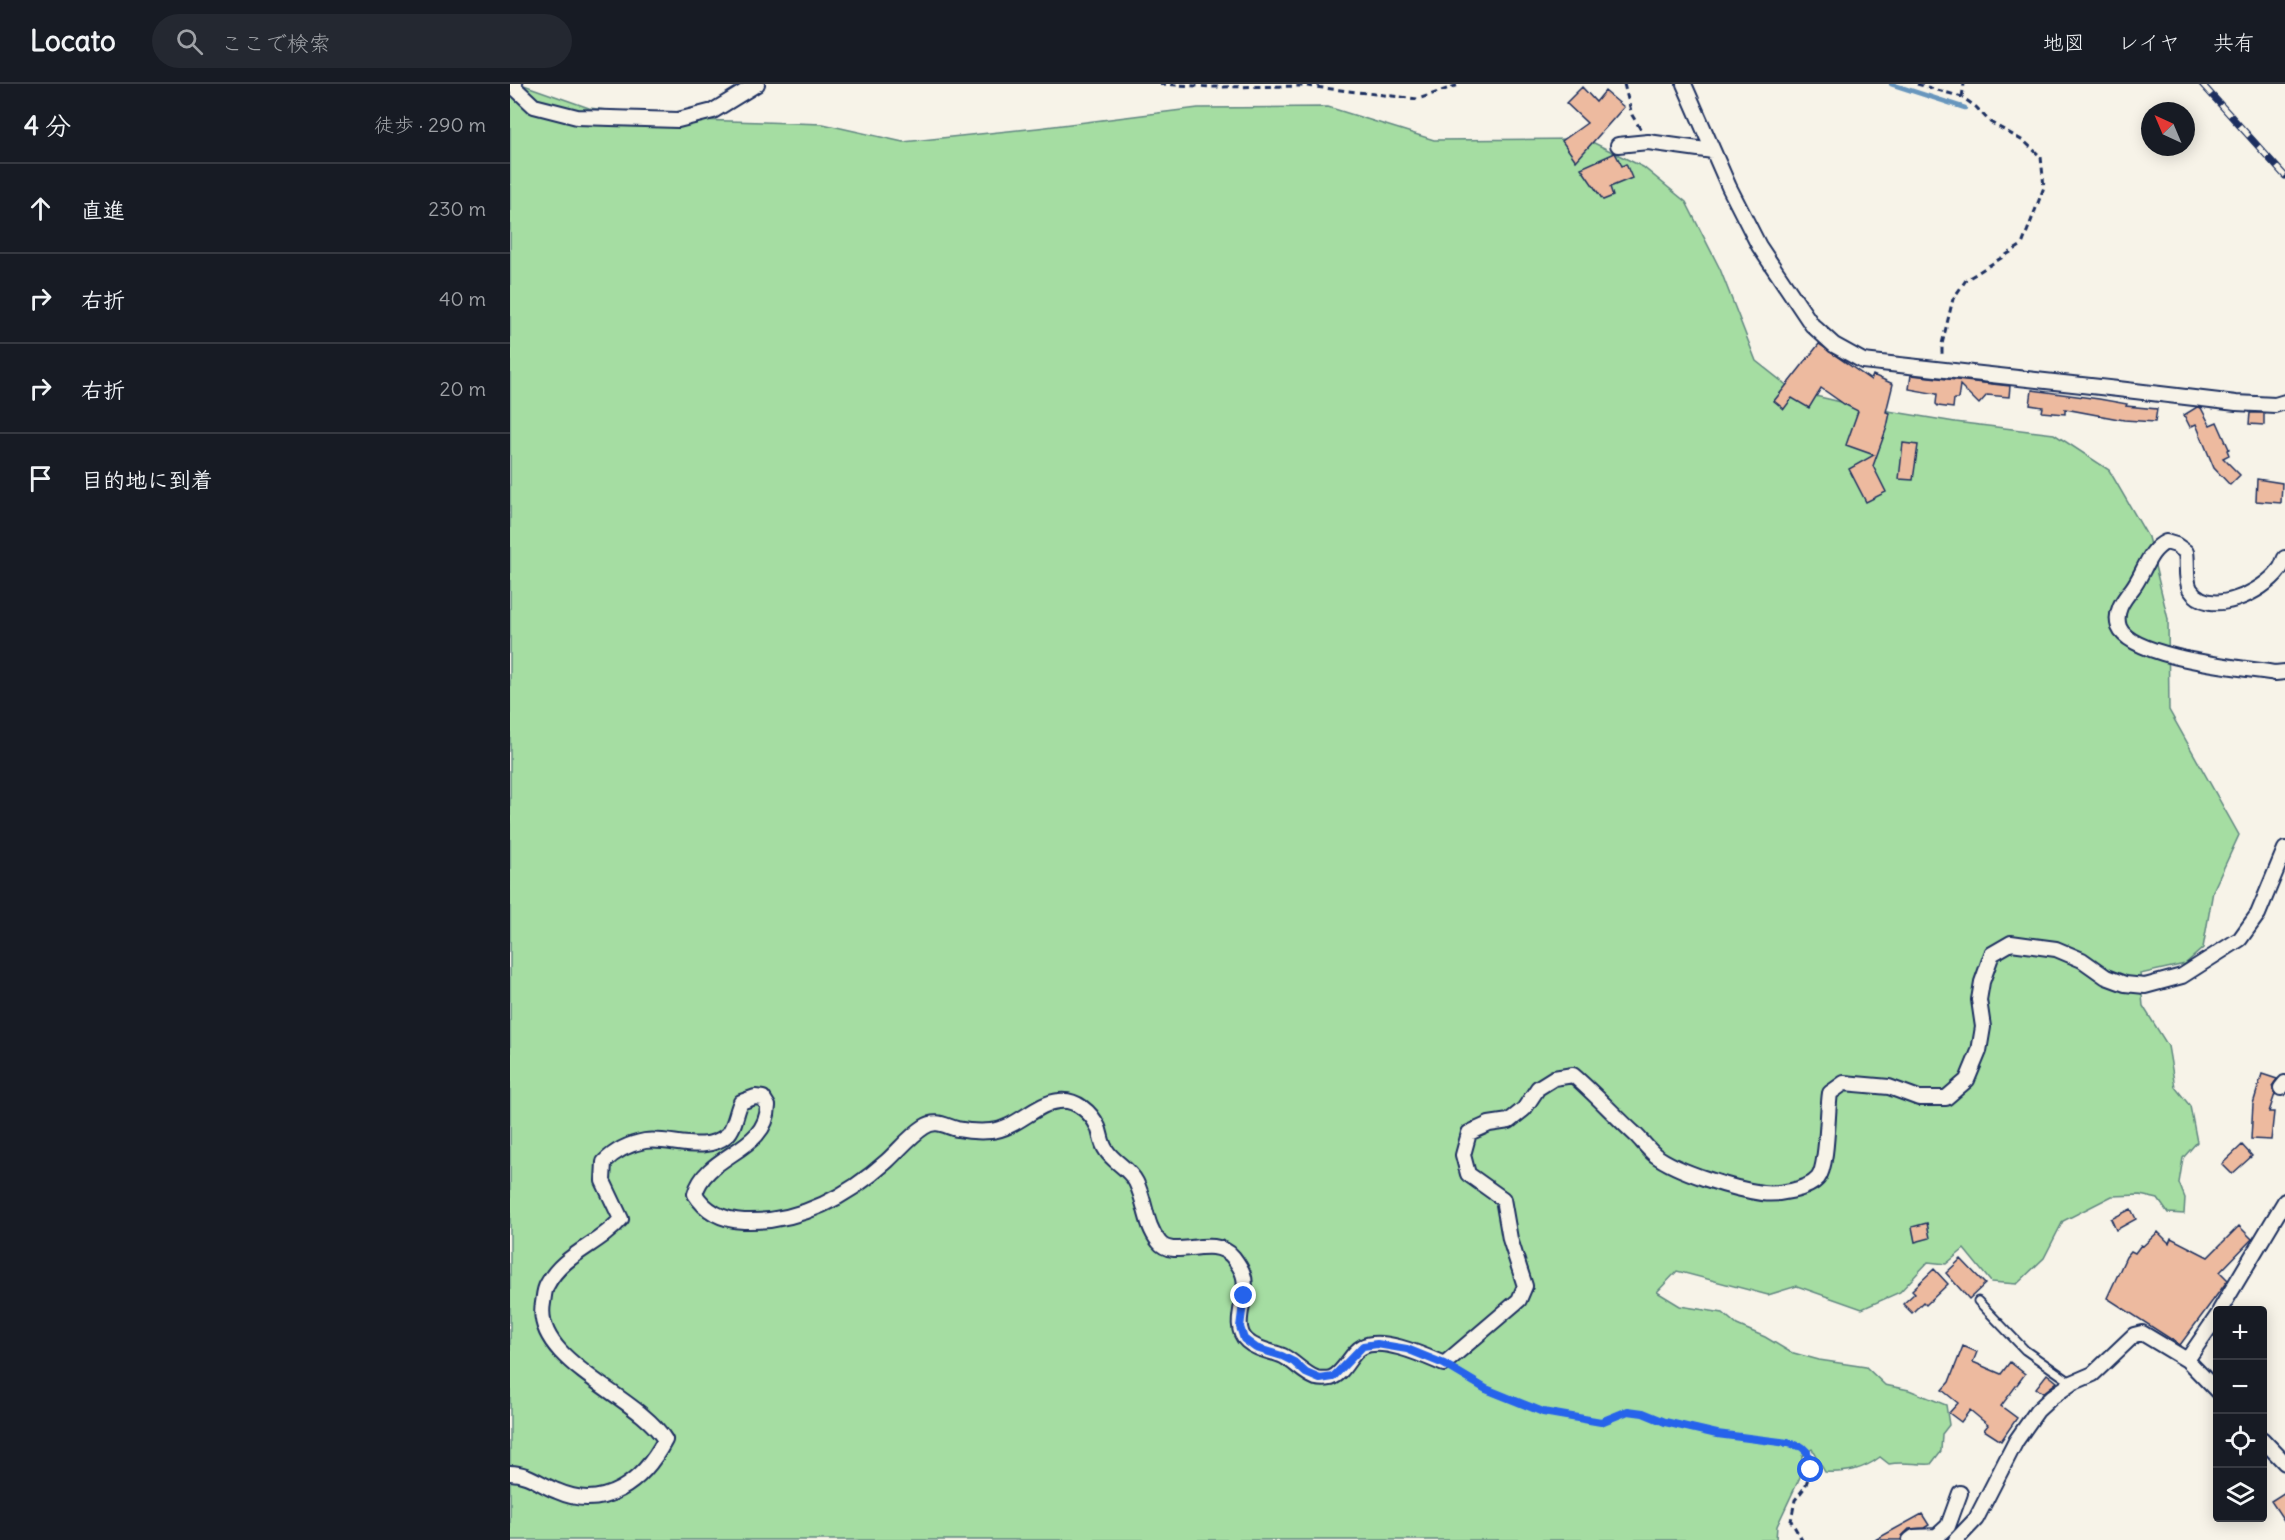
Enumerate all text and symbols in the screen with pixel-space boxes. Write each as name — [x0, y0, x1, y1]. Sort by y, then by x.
search box — [152, 14, 572, 68]
text: Locato — [30, 23, 116, 59]
icon: search — [173, 25, 206, 58]
text: ここで検索 — [221, 29, 331, 57]
text: 地図 — [2043, 29, 2085, 56]
text: レイヤ — [2118, 29, 2180, 56]
text: 共有 — [2213, 29, 2255, 56]
north arrow — [2141, 102, 2195, 156]
text: 4 分 — [24, 109, 71, 142]
text: 徒歩 · 290 m — [374, 112, 486, 137]
icon: ahead — [24, 192, 57, 225]
text: 直進 — [81, 196, 125, 224]
text: 230 m — [428, 196, 486, 221]
icon: right — [24, 282, 57, 315]
text: 右折 — [81, 286, 125, 314]
text: 40 m — [439, 286, 486, 311]
icon: right — [24, 372, 57, 405]
text: 右折 — [81, 376, 125, 404]
text: 20 m — [440, 376, 486, 401]
icon: arrive — [24, 462, 57, 495]
text: 目的地に到着 — [81, 466, 213, 494]
route end — [1230, 1282, 1256, 1308]
map controls — [2213, 1306, 2267, 1522]
button: + — [2213, 1306, 2267, 1360]
button: − — [2213, 1360, 2267, 1414]
button: locate — [2213, 1414, 2267, 1468]
route start — [1797, 1456, 1823, 1482]
button: layers — [2213, 1468, 2267, 1522]

